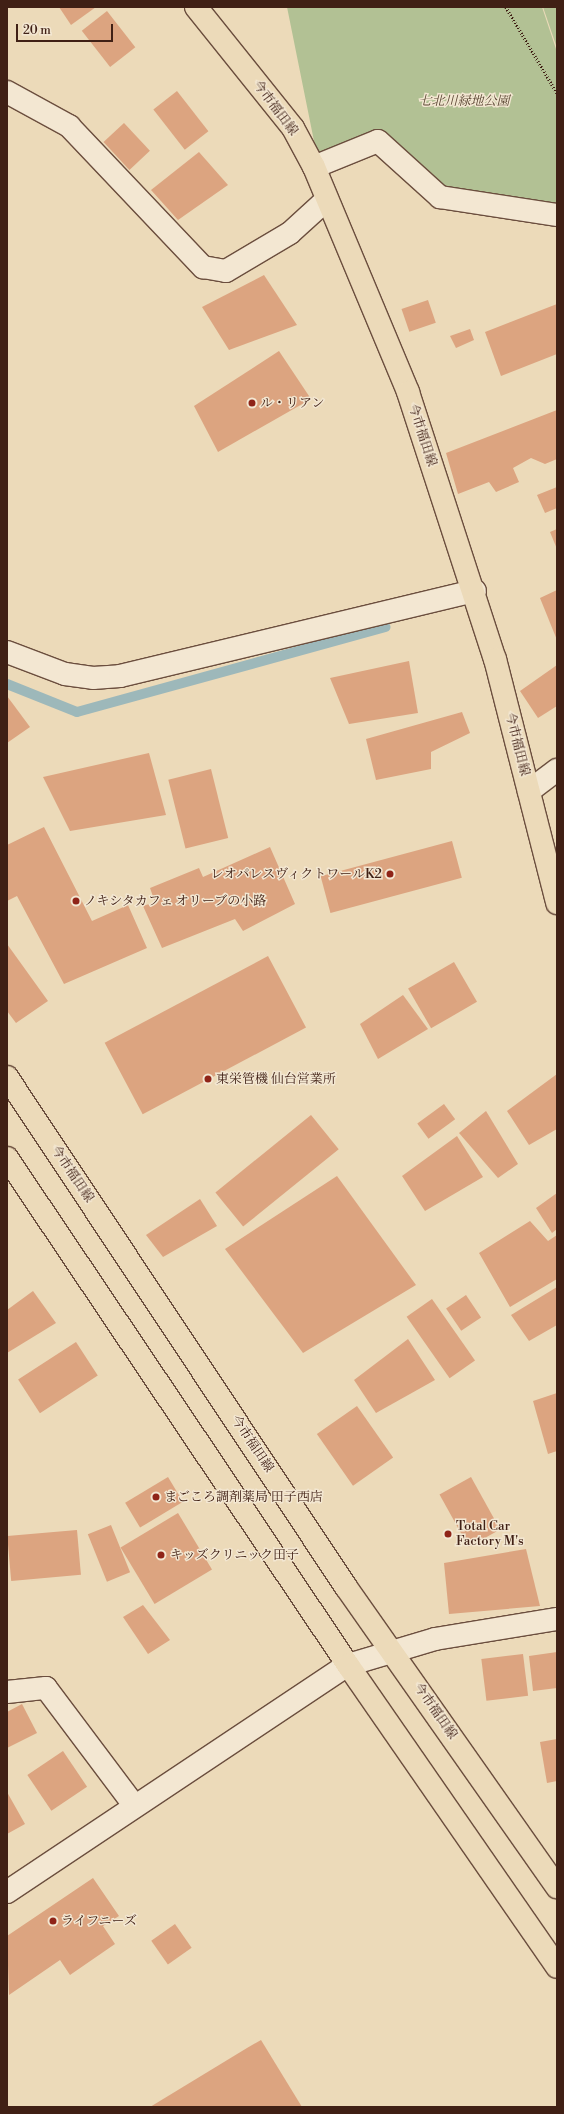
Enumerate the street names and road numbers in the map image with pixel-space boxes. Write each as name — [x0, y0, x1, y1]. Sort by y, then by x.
street label: 今市福田線 — [249, 77, 301, 139]
street label: 今市福田線 — [405, 402, 439, 468]
street label: 今市福田線 — [502, 711, 532, 777]
street label: 今市福田線 — [47, 1143, 97, 1205]
street label: 今市福田線 — [227, 1413, 277, 1475]
street label: 今市福田線 — [410, 1680, 460, 1742]

